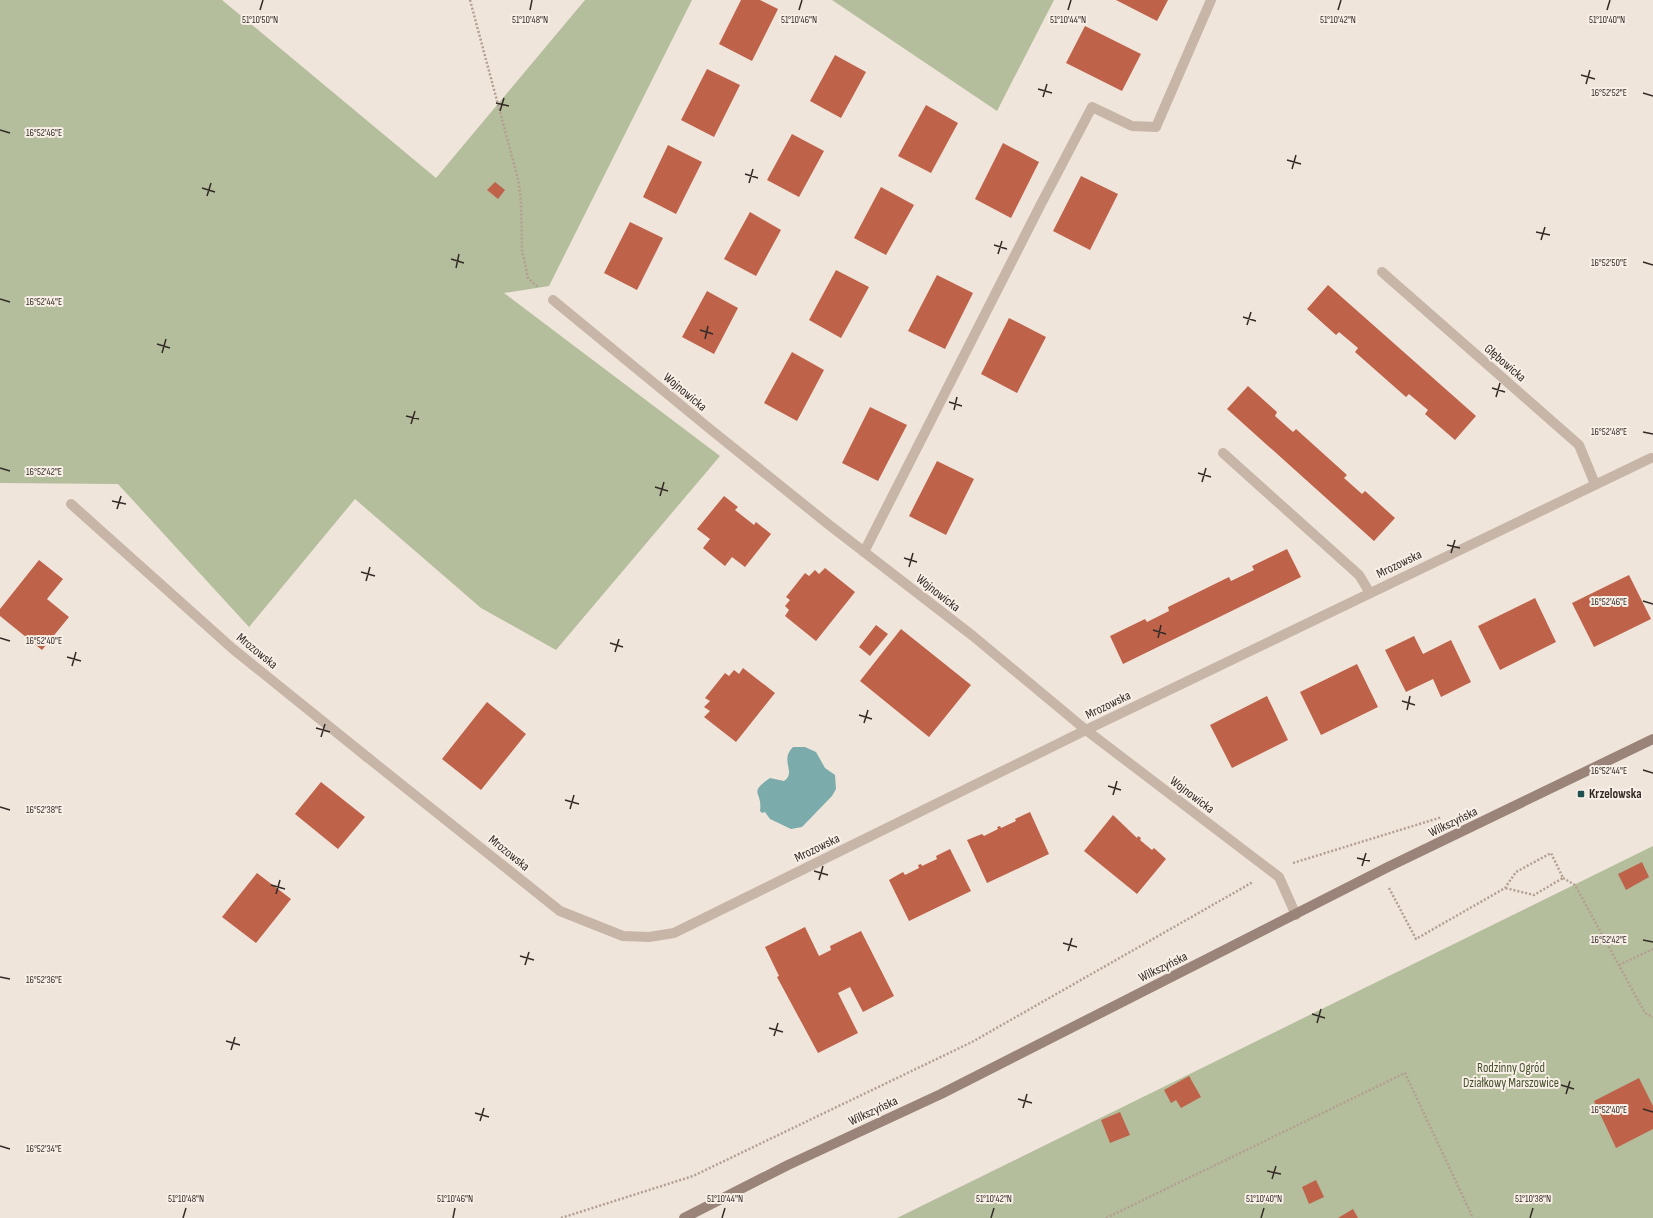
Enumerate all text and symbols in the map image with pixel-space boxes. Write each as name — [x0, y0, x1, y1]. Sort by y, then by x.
text: 51°10'50"N — [242, 14, 278, 26]
text: 51°10'48"N — [512, 14, 548, 26]
text: 51°10'46"N — [781, 14, 817, 26]
text: 51°10'44"N — [1050, 14, 1086, 26]
text: 51°10'42"N — [1320, 14, 1356, 26]
text: 51°10'40"N — [1589, 14, 1625, 26]
text: 16°52'52"E — [1591, 87, 1627, 99]
text: 16°52'46"E — [26, 127, 62, 139]
text: 16°52'50"E — [1591, 257, 1627, 269]
text: 16°52'44"E — [26, 296, 62, 308]
street label: Głębowicka — [1481, 341, 1529, 385]
street label: Wojnowicka — [660, 369, 710, 415]
text: 16°52'48"E — [1591, 426, 1627, 438]
text: 16°52'42"E — [26, 466, 62, 478]
street label: Mrozowska — [1374, 546, 1424, 582]
street label: Wojnowicka — [913, 571, 963, 615]
text: 16°52'46"E — [1591, 596, 1627, 608]
street label: Mrozowska — [233, 630, 281, 672]
text: 16°52'40"E — [26, 635, 62, 647]
street label: Mrozowska — [1083, 687, 1133, 723]
text: 16°52'44"E — [1591, 765, 1627, 777]
street label: Wojnowicka — [1167, 773, 1217, 817]
place label: Krzelowska — [1589, 786, 1642, 802]
marker: Krzelowska — [1576, 789, 1586, 799]
street label: Wilkszyńska — [1426, 803, 1480, 841]
text: 16°52'38"E — [26, 804, 62, 816]
street label: Mrozowska — [792, 830, 842, 866]
street label: Mrozowska — [485, 832, 533, 874]
text: 16°52'42"E — [1591, 934, 1627, 946]
street label: Wilkszyńska — [1136, 948, 1190, 986]
text: 16°52'36"E — [26, 974, 62, 986]
park label: Rodzinny Ogród Działkowy Marszowice — [1463, 1060, 1559, 1091]
street label: Wilkszyńska — [846, 1093, 900, 1129]
text: 16°52'40"E — [1591, 1104, 1627, 1116]
text: 16°52'34"E — [26, 1143, 62, 1155]
text: 51°10'48"N — [168, 1193, 204, 1205]
text: 51°10'46"N — [437, 1193, 473, 1205]
text: 51°10'44"N — [707, 1193, 743, 1205]
text: 51°10'42"N — [976, 1193, 1012, 1205]
text: 51°10'40"N — [1246, 1193, 1282, 1205]
text: 51°10'38"N — [1515, 1193, 1551, 1205]

